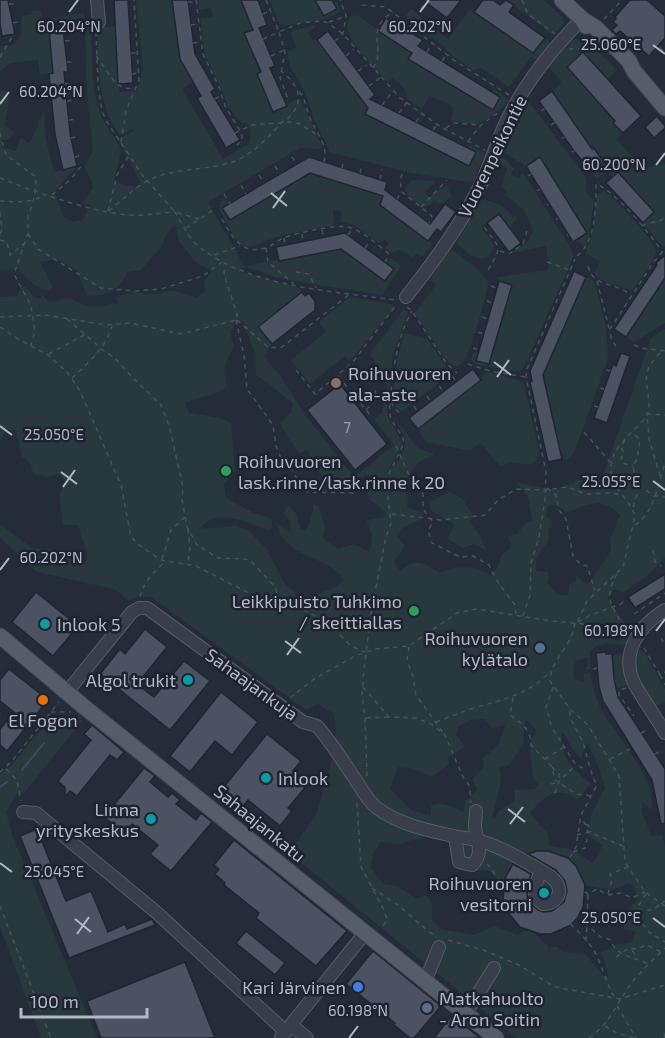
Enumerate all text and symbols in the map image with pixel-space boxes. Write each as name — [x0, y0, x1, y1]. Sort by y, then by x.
text: 60.204°N — [37, 17, 101, 35]
text: 60.202°N — [389, 17, 452, 35]
text: 25.060°E — [581, 35, 641, 53]
text: 60.204°N — [19, 82, 83, 100]
street label: Vuorenpeikontie — [453, 91, 531, 221]
text: 60.200°N — [582, 155, 646, 173]
place label: Roihuvuoren ala-aste — [348, 362, 452, 405]
marker: Roihuvuoren ala-aste — [329, 376, 343, 390]
house number: 7 — [343, 418, 351, 436]
text: 25.050°E — [24, 425, 84, 443]
place label: Roihuvuoren lask.rinne/lask.rinne k 20 — [238, 450, 445, 493]
marker: Roihuvuoren lask.rinne/lask.rinne k 20 — [219, 464, 233, 478]
text: 25.055°E — [582, 472, 640, 490]
text: 60.202°N — [20, 548, 83, 566]
place label: Leikkipuisto Tuhkimo / skeittiallas — [232, 590, 402, 633]
marker: Leikkipuisto Tuhkimo / skeittiallas — [407, 604, 421, 618]
place label: Inlook 5 — [57, 613, 121, 635]
marker: Inlook 5 — [38, 617, 52, 631]
text: 60.198°N — [584, 621, 644, 639]
place label: Roihuvuoren kylätalo — [424, 627, 528, 670]
marker: Roihuvuoren kylätalo — [533, 641, 547, 655]
street label: Sahaajankuja — [201, 643, 303, 725]
place label: Algol trukit — [86, 669, 176, 691]
marker: Algol trukit — [181, 673, 195, 687]
marker: El Fogon — [36, 693, 50, 707]
place label: El Fogon — [8, 709, 78, 731]
place label: Inlook — [278, 767, 328, 789]
marker: Inlook — [259, 771, 273, 785]
street label: Sahaajankatu — [210, 779, 310, 867]
place label: Linna yrityskeskus — [36, 798, 139, 841]
marker: Linna yrityskeskus — [144, 812, 158, 826]
text: 25.045°E — [24, 862, 84, 880]
place label: Roihuvuoren vesitorni — [428, 872, 532, 915]
marker: Roihuvuoren vesitorni — [537, 886, 551, 900]
text: 25.050°E — [581, 908, 641, 926]
place label: Kari Järvinen — [242, 976, 346, 998]
marker: Kari Järvinen — [351, 980, 365, 994]
scale bar — [21, 981, 147, 1019]
place label: Matkahuolto - Aron Soitin — [439, 987, 544, 1030]
text: 100 m — [30, 990, 79, 1012]
text: 60.198°N — [328, 1001, 388, 1019]
marker: Matkahuolto - Aron Soitin — [420, 1001, 434, 1015]

